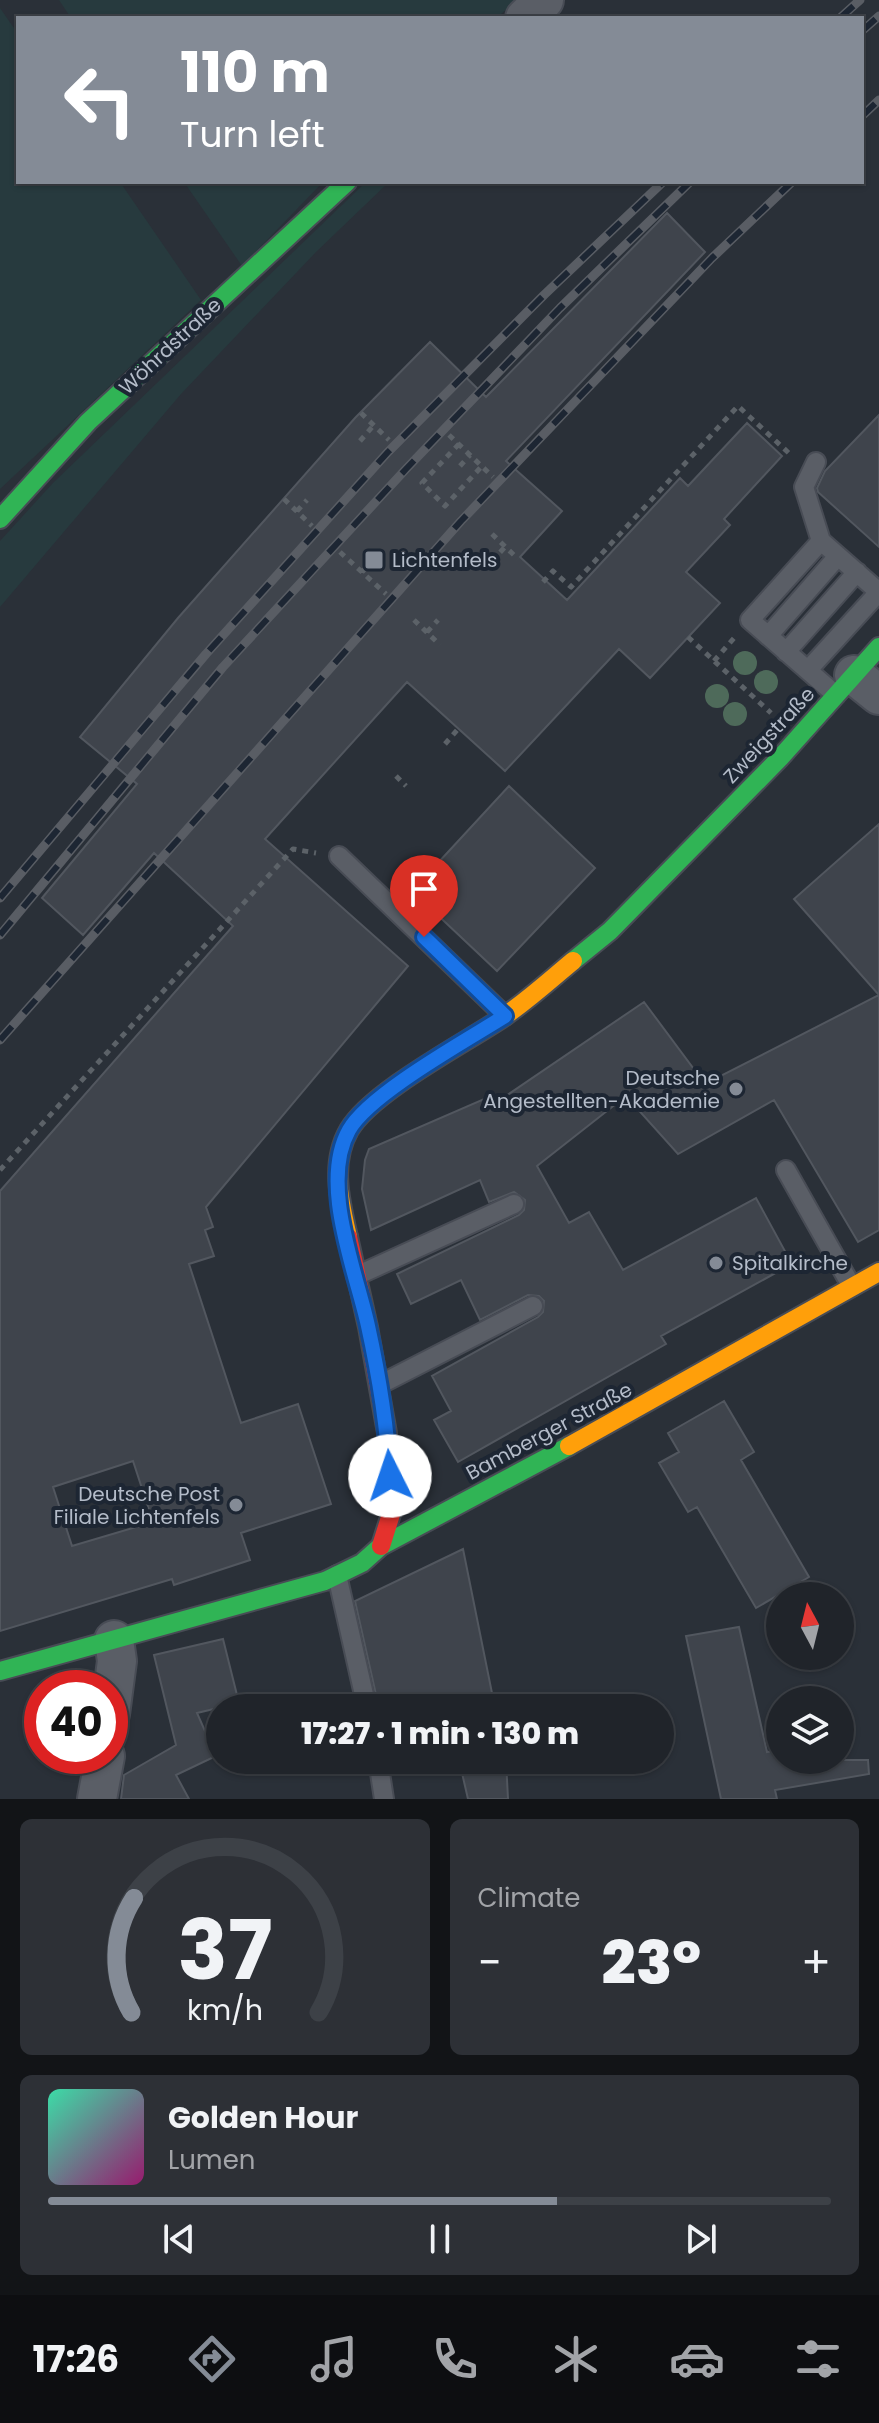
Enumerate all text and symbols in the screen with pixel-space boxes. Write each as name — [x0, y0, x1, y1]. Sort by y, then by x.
text: 110 m — [180, 33, 330, 112]
icon: left — [48, 48, 152, 152]
text: Turn left — [180, 109, 325, 160]
street label: Wöhrdstraße — [113, 291, 227, 401]
place label: Lichtenfels — [392, 546, 497, 574]
marker: Lichtenfels — [363, 549, 385, 571]
street label: Zweigstraße — [717, 681, 821, 789]
pin — [390, 855, 458, 937]
icon: arrive — [402, 867, 446, 911]
place label: Deutsche Angestellten-Akademie — [483, 1064, 720, 1115]
marker: Deutsche Angestellten-Akademie — [727, 1080, 745, 1098]
place label: Spitalkirche — [732, 1249, 848, 1277]
marker: Spitalkirche — [707, 1254, 725, 1272]
street label: Bamberger Straße — [461, 1375, 637, 1487]
position arrow — [348, 1434, 432, 1518]
place label: Deutsche Post Filiale Lichtenfels — [54, 1480, 220, 1531]
marker: Deutsche Post Filiale Lichtenfels — [227, 1496, 245, 1514]
north arrow — [766, 1582, 854, 1670]
map controls — [766, 1582, 854, 1774]
speed limit sign: 40 — [24, 1670, 128, 1774]
button: layers — [766, 1686, 854, 1774]
text: 17:27 · 1 min · 130 m — [301, 1712, 579, 1755]
text: Climate — [478, 1880, 580, 1916]
text: 37 — [177, 1892, 272, 2008]
text: 23° — [602, 1921, 701, 2005]
text: − — [478, 1932, 502, 1993]
text: + — [801, 1932, 831, 1993]
text: km/h — [187, 1990, 263, 2030]
text: Golden Hour — [168, 2096, 358, 2139]
text: Lumen — [168, 2142, 255, 2178]
icon: previous — [157, 2217, 201, 2261]
icon: pause — [418, 2217, 462, 2261]
icon: next — [679, 2217, 723, 2261]
icon: directions — [184, 2331, 240, 2387]
icon: music — [306, 2331, 362, 2387]
icon: phone — [427, 2331, 483, 2387]
icon: climate — [548, 2331, 604, 2387]
icon: car — [669, 2331, 725, 2387]
icon: filters — [790, 2331, 846, 2387]
text: 17:26 — [33, 2334, 119, 2385]

